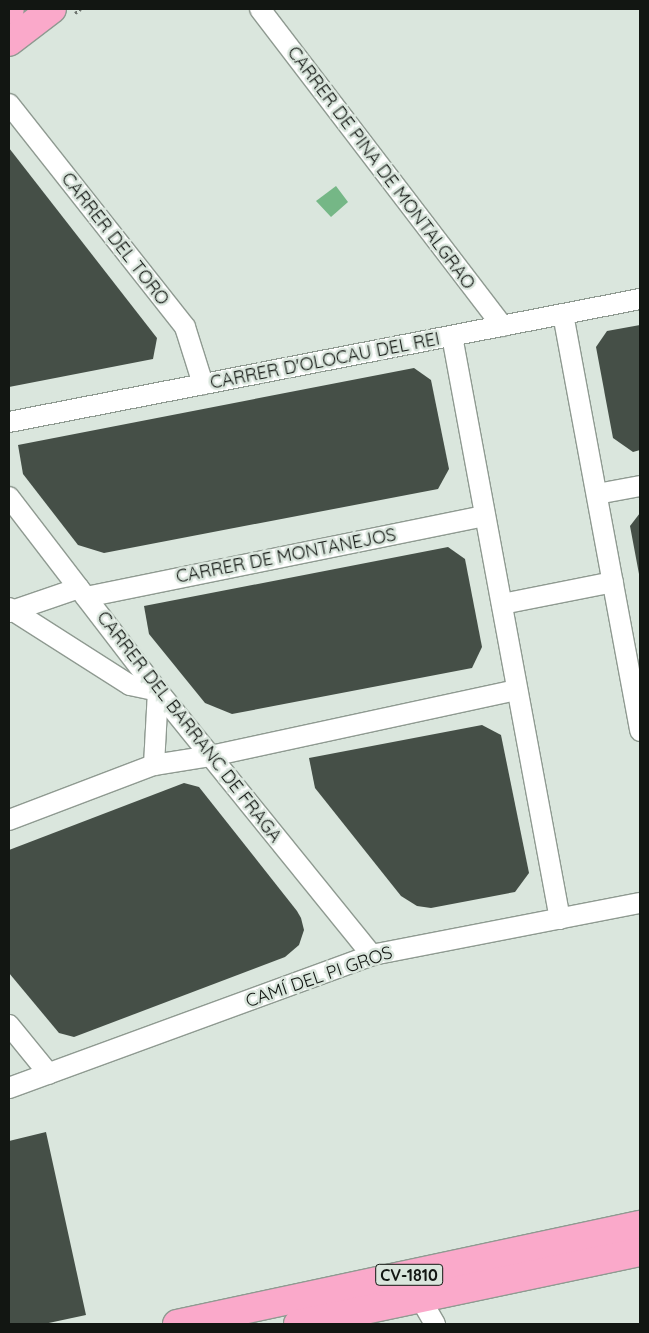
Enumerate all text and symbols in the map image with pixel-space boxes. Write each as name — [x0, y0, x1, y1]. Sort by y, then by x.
street label: CARRER DE PINA DE MONTALGRAO — [283, 42, 479, 294]
street label: CARRER DEL TORO — [57, 168, 173, 310]
street label: CARRER D'OLOCAU DEL REI — [208, 328, 442, 394]
street label: CARRER DE MONTANEJOS — [174, 524, 398, 588]
street label: CARRER DEL BARRANC DE FRAGA — [92, 607, 286, 847]
street label: CAMÍ DEL PI GROS — [243, 942, 395, 1012]
road number: CV-1810 — [374, 1262, 444, 1288]

